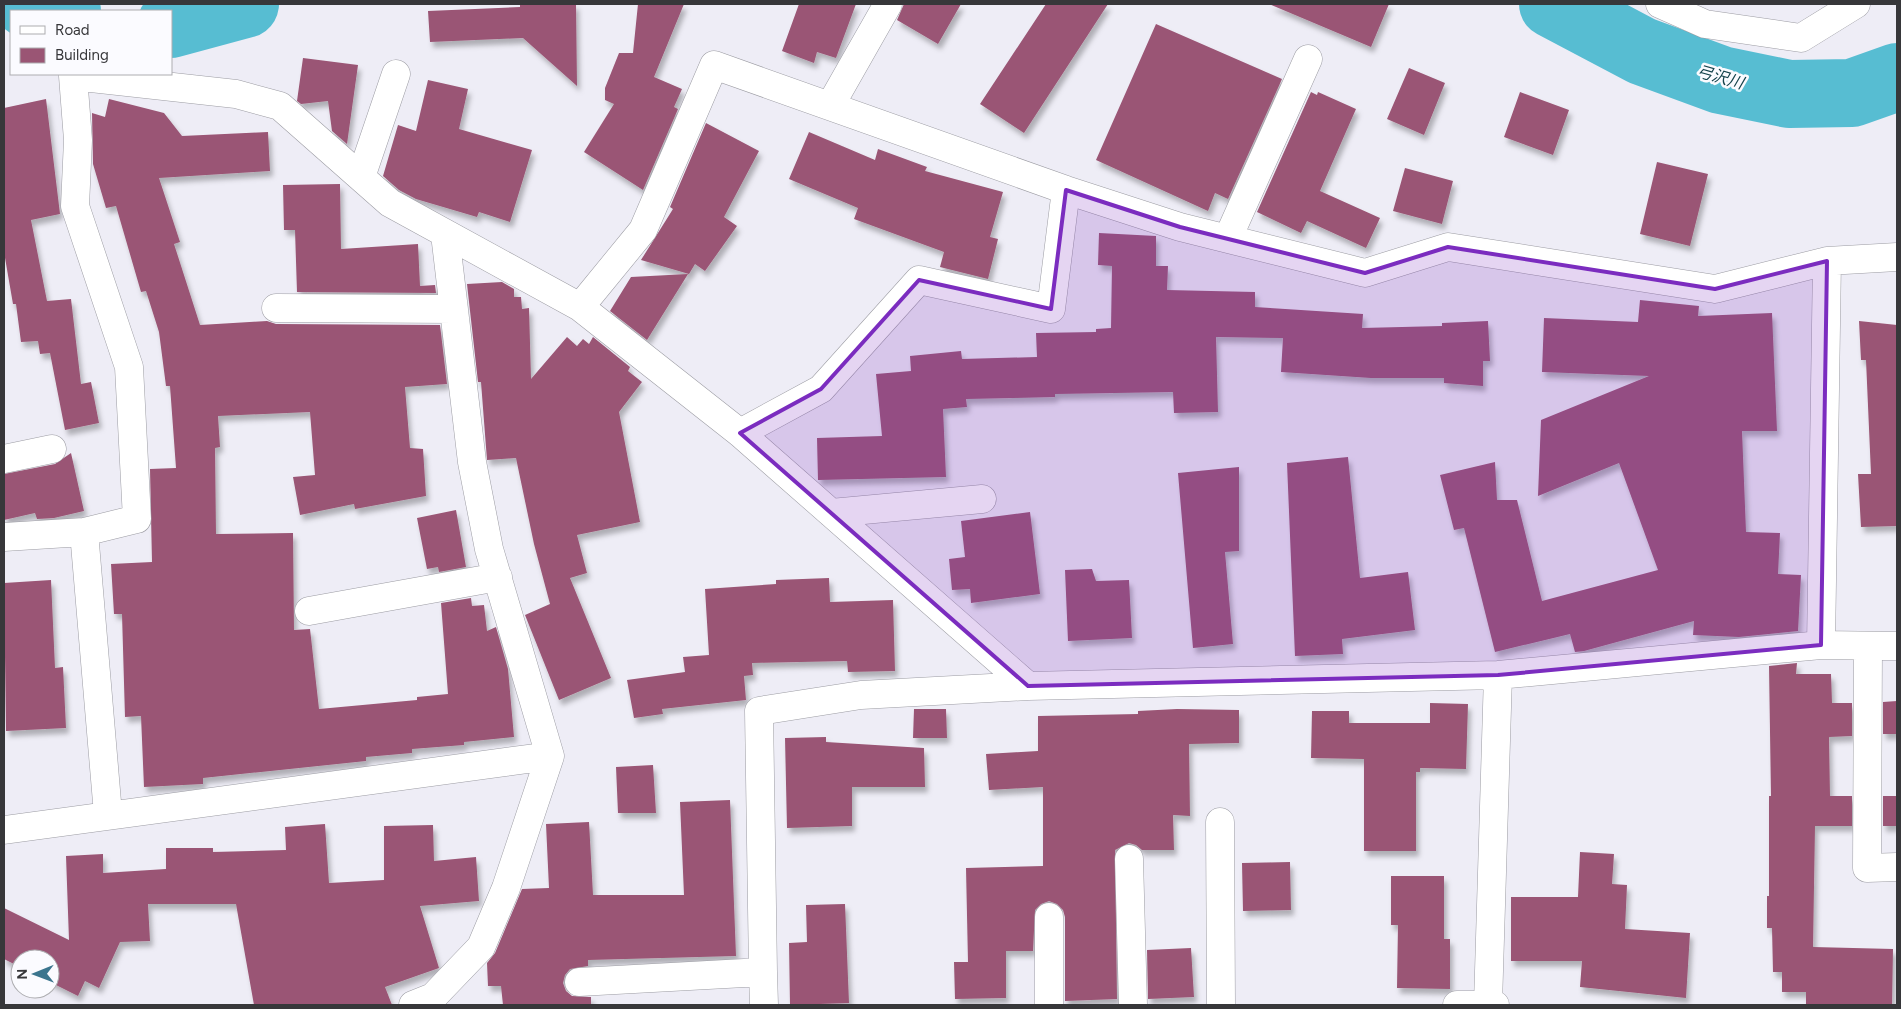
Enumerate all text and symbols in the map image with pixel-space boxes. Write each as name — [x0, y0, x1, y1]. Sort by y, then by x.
legend — [10, 10, 172, 75]
text: Road — [55, 21, 90, 39]
text: Building — [55, 46, 109, 64]
water label: 弓沢川 — [1694, 61, 1748, 93]
north arrow — [10, 949, 60, 999]
text: N — [14, 969, 31, 980]

